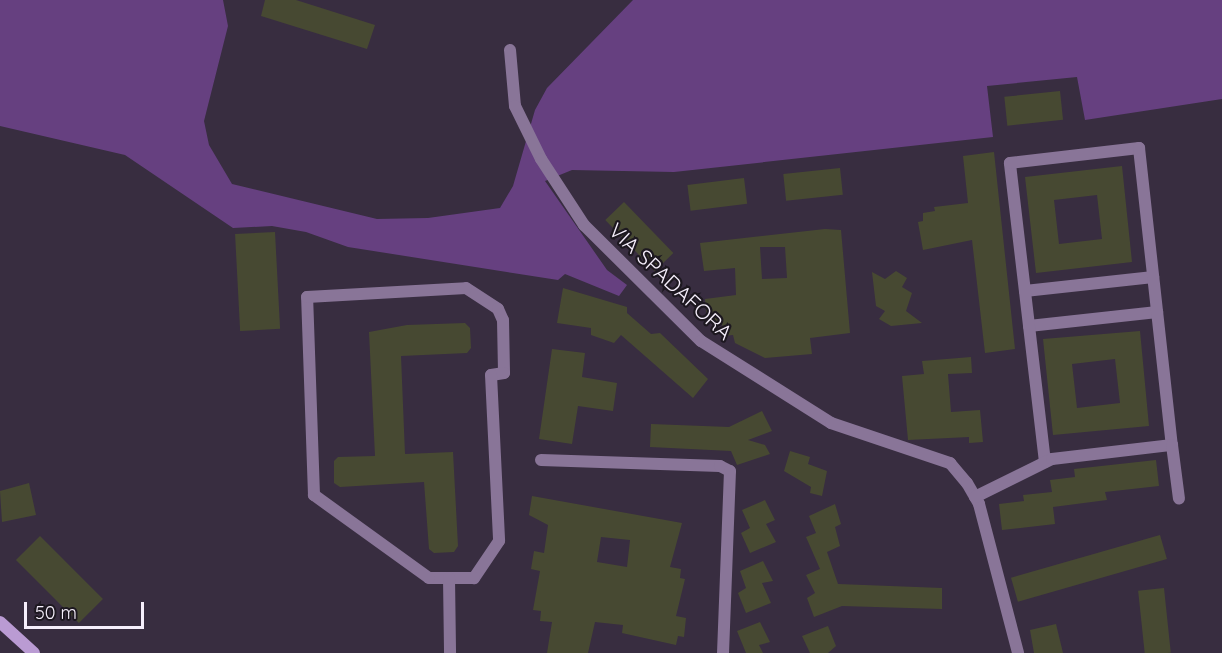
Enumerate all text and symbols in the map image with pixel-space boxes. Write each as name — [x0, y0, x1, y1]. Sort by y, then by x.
street label: VIA SPADAFORA — [604, 217, 738, 345]
scale bar — [27, 590, 147, 628]
text: 50 m — [35, 601, 77, 624]

